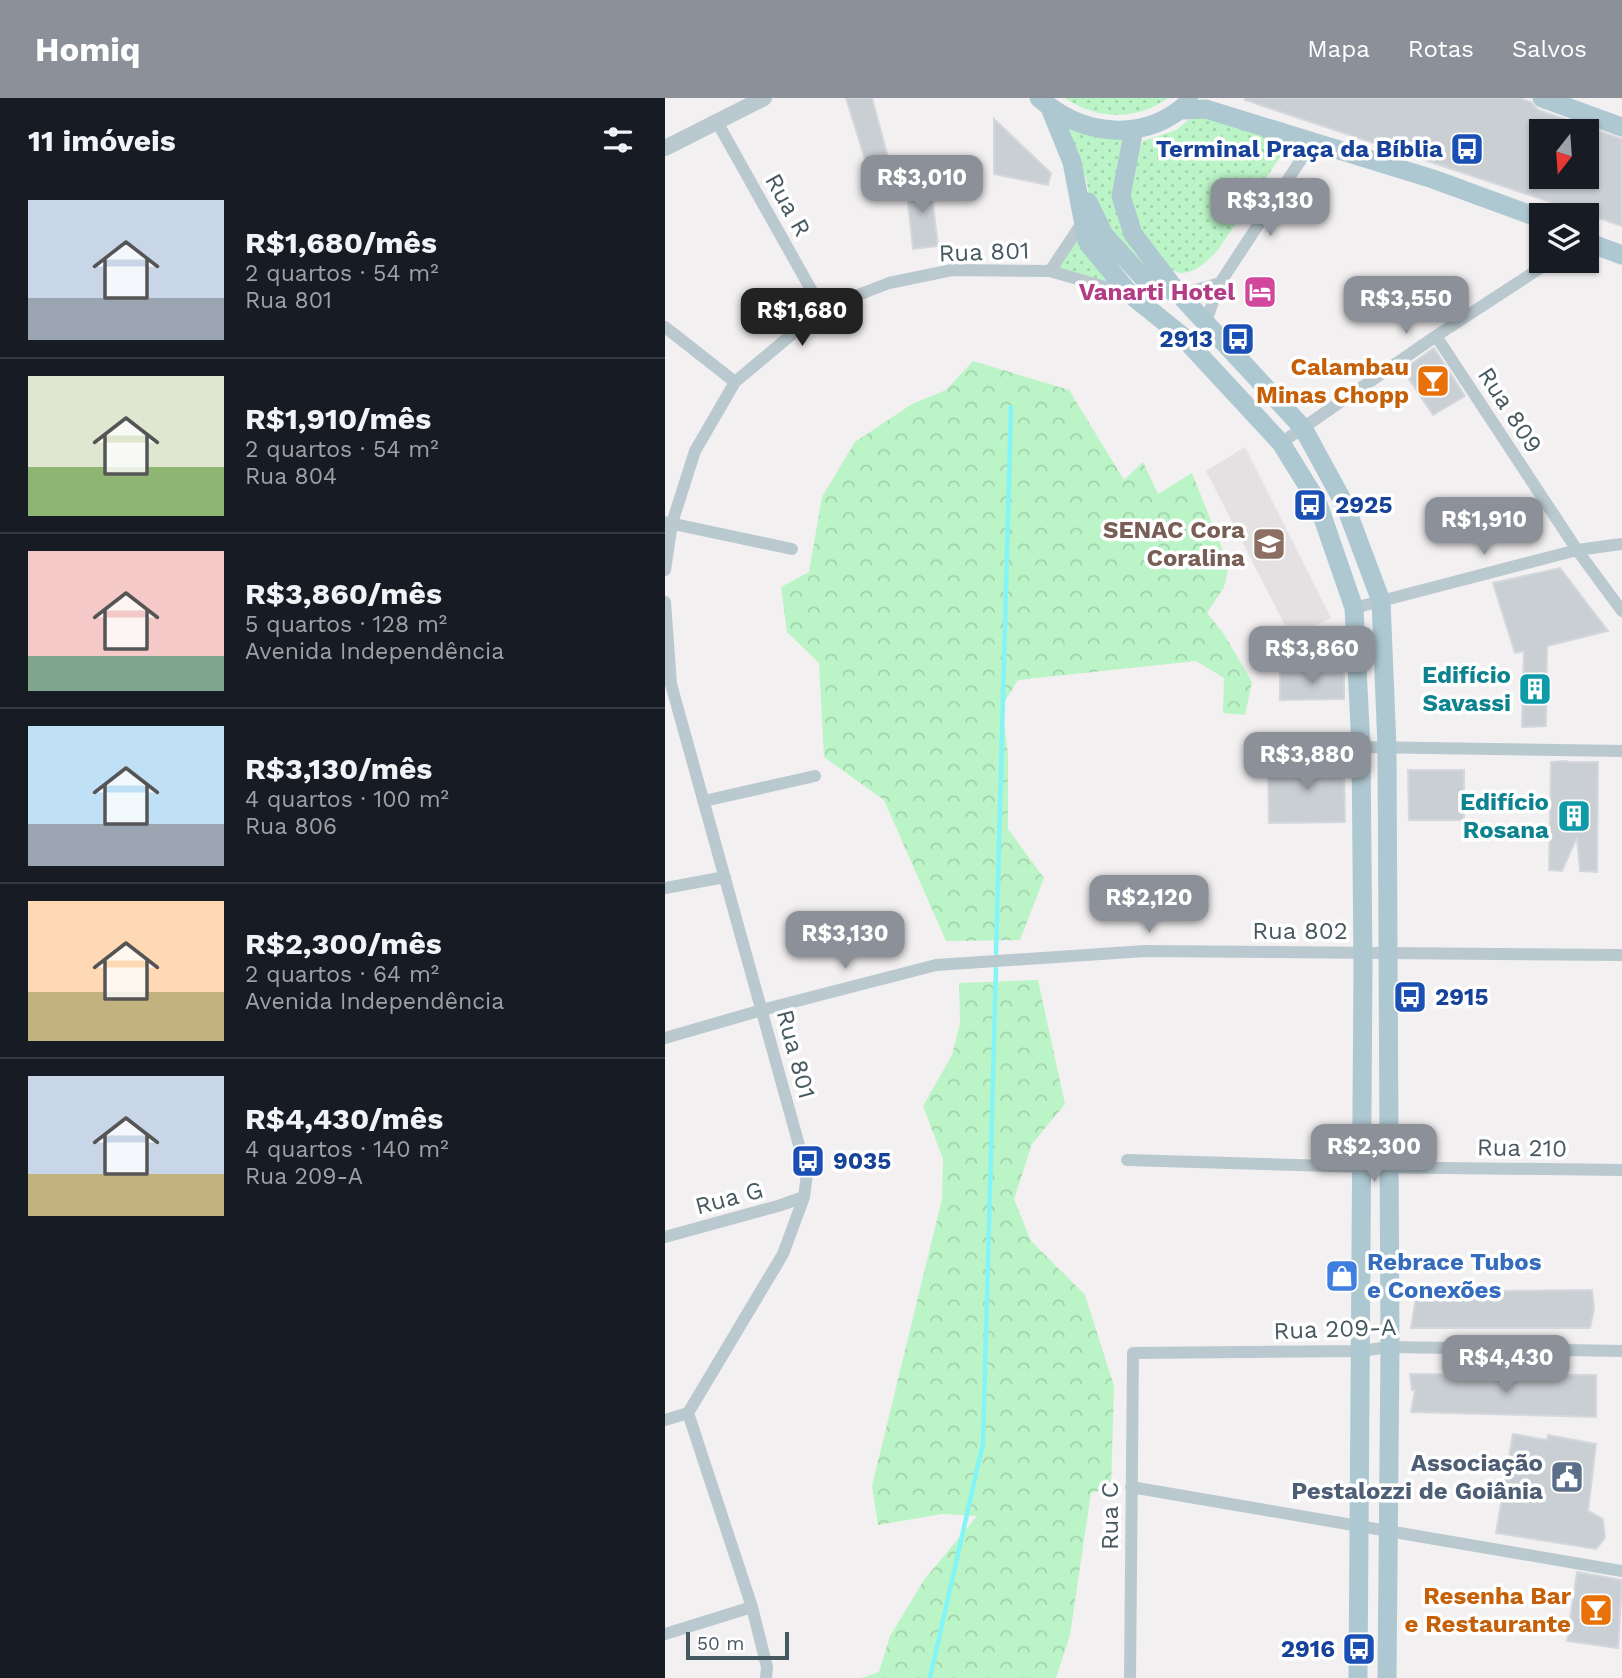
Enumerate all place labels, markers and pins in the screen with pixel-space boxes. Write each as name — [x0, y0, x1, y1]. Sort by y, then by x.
bus stop icon: Terminal Praça da Bíblia — [1448, 130, 1486, 168]
place label: Terminal Praça da Bíblia — [1156, 135, 1443, 163]
pin: R$3,010 — [857, 156, 987, 215]
pin: R$3,130 — [1205, 178, 1335, 238]
hotel icon: Vanarti Hotel — [1241, 273, 1279, 311]
pin: R$3,550 — [1341, 276, 1471, 336]
place label: Vanarti Hotel — [1079, 278, 1235, 306]
pin: R$1,680 — [737, 288, 867, 348]
bus stop icon: 2913 — [1219, 320, 1257, 358]
place label: 2913 — [1159, 325, 1213, 353]
place label: Calambau Minas Chopp — [1256, 353, 1409, 409]
bar icon: Calambau Minas Chopp — [1414, 362, 1452, 400]
bus stop icon: 2925 — [1291, 486, 1329, 524]
place label: 2925 — [1335, 491, 1392, 519]
pin: R$1,910 — [1419, 498, 1549, 557]
place label: SENAC Cora Coralina — [1103, 516, 1245, 572]
school or university icon: SENAC Cora Coralina — [1250, 525, 1288, 563]
pin: R$3,860 — [1247, 626, 1377, 686]
place label: Edifício Savassi — [1422, 661, 1511, 717]
building icon: Edifício Savassi — [1516, 670, 1554, 708]
pin: R$3,880 — [1242, 732, 1372, 792]
place label: Edifício Rosana — [1460, 788, 1549, 844]
building icon: Edifício Rosana — [1555, 797, 1593, 835]
pin: R$2,120 — [1084, 876, 1214, 935]
pin: R$3,130 — [780, 912, 910, 971]
bus stop icon: 2915 — [1391, 978, 1429, 1016]
place label: 2915 — [1435, 983, 1488, 1011]
pin: R$2,300 — [1309, 1124, 1439, 1184]
bus stop icon: 9035 — [789, 1142, 827, 1180]
place label: 9035 — [833, 1147, 891, 1175]
place label: Rebrace Tubos e Conexões — [1367, 1248, 1542, 1304]
shop icon: Rebrace Tubos e Conexões — [1323, 1257, 1361, 1295]
pin: R$4,430 — [1441, 1336, 1571, 1395]
place label: Associação Pestalozzi de Goiânia — [1291, 1449, 1543, 1505]
public building icon: Associação Pestalozzi de Goiânia — [1548, 1458, 1586, 1496]
place label: Resenha Bar e Restaurante — [1404, 1582, 1572, 1638]
bar icon: Resenha Bar e Restaurante — [1577, 1591, 1615, 1629]
bus stop icon: 2916 — [1340, 1630, 1378, 1668]
place label: 2916 — [1281, 1635, 1335, 1663]

